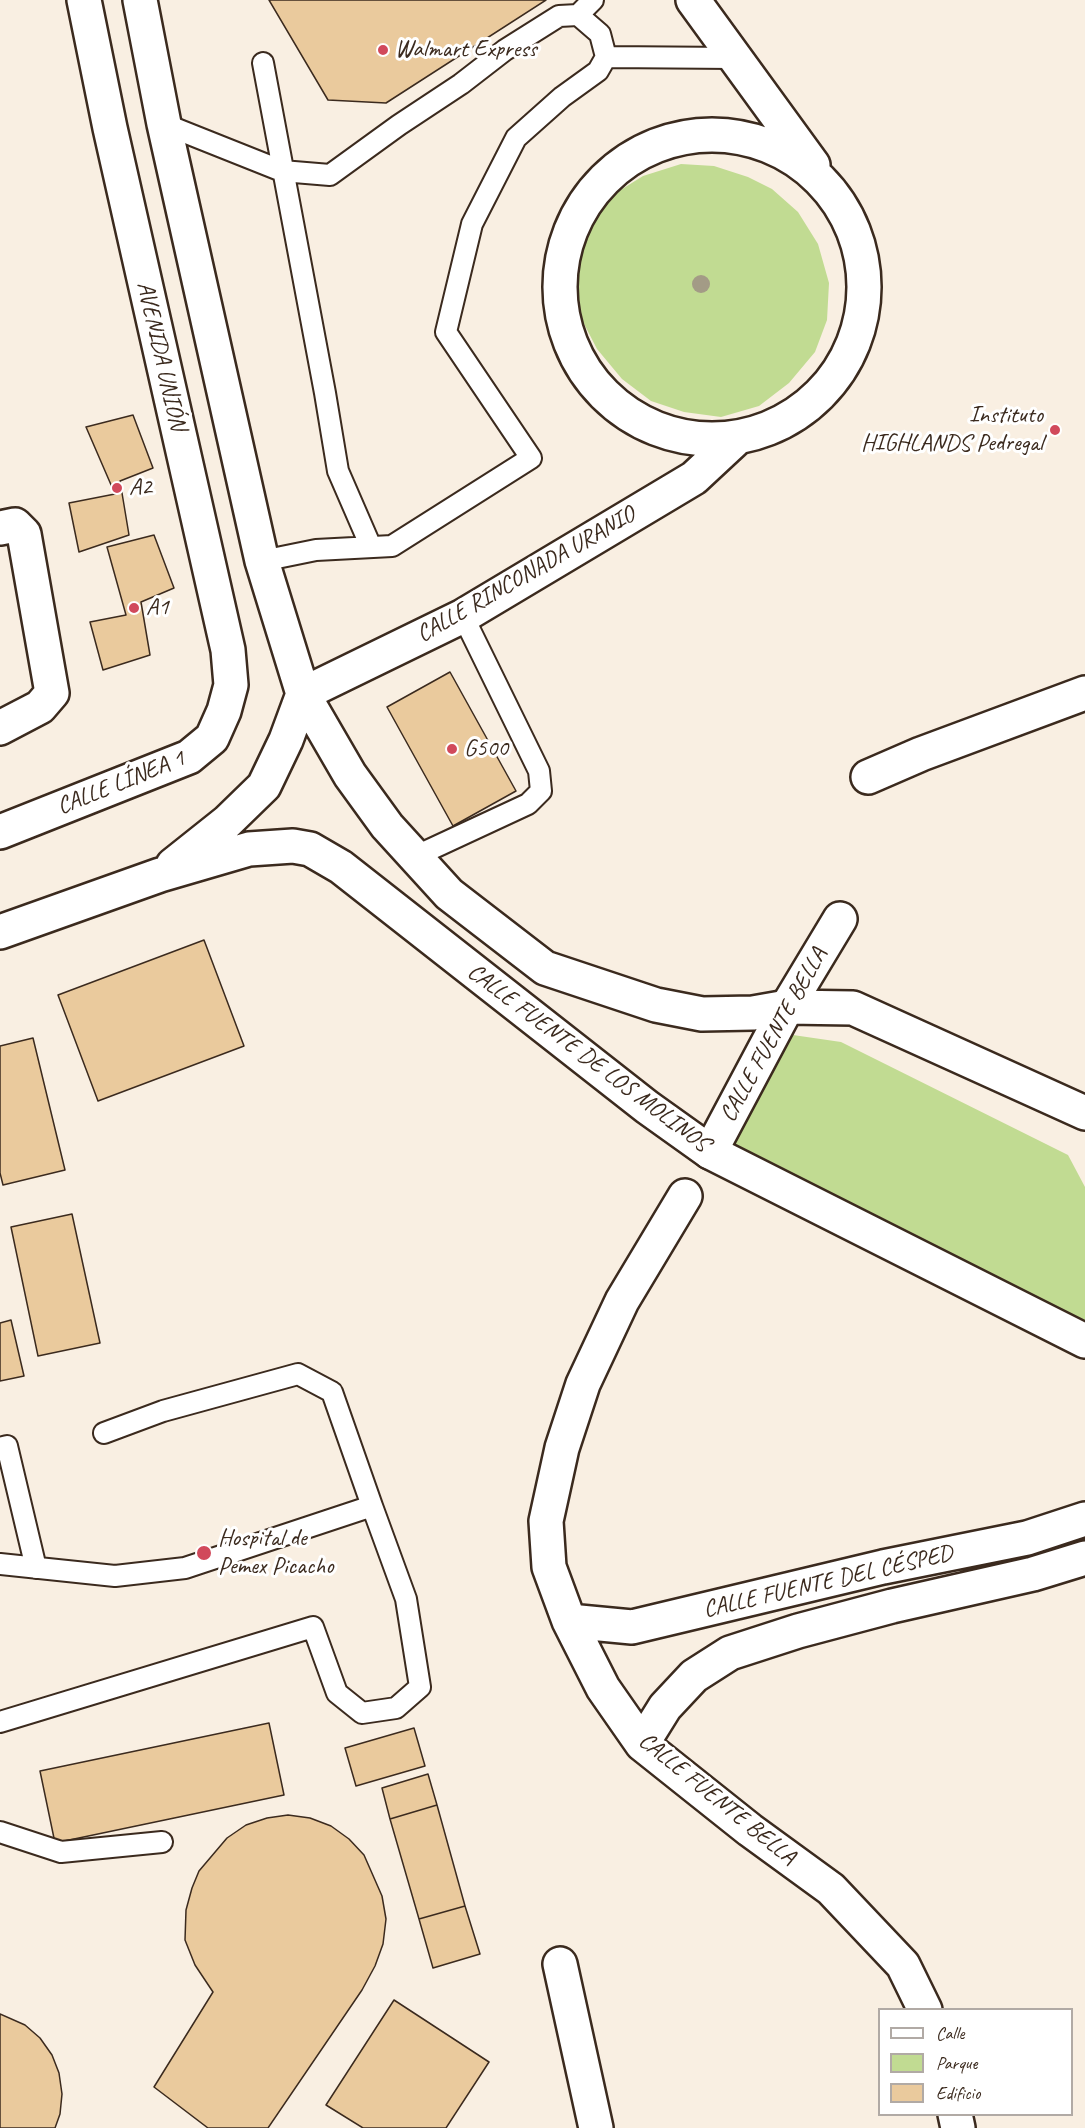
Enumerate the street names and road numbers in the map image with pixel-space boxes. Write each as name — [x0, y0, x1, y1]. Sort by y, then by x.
street label: AVENIDA UNIÓN — [130, 279, 192, 433]
street label: CALLE RINCONADA URANIO — [412, 501, 640, 649]
street label: CALLE LÍNEA 1 — [53, 744, 189, 822]
street label: CALLE FUENTE BELLA — [714, 943, 834, 1127]
street label: CALLE FUENTE DE LOS MOLINOS — [461, 958, 715, 1158]
street label: CALLE FUENTE DEL CÉSPED — [701, 1539, 955, 1625]
street label: CALLE FUENTE BELLA — [632, 1727, 802, 1871]

